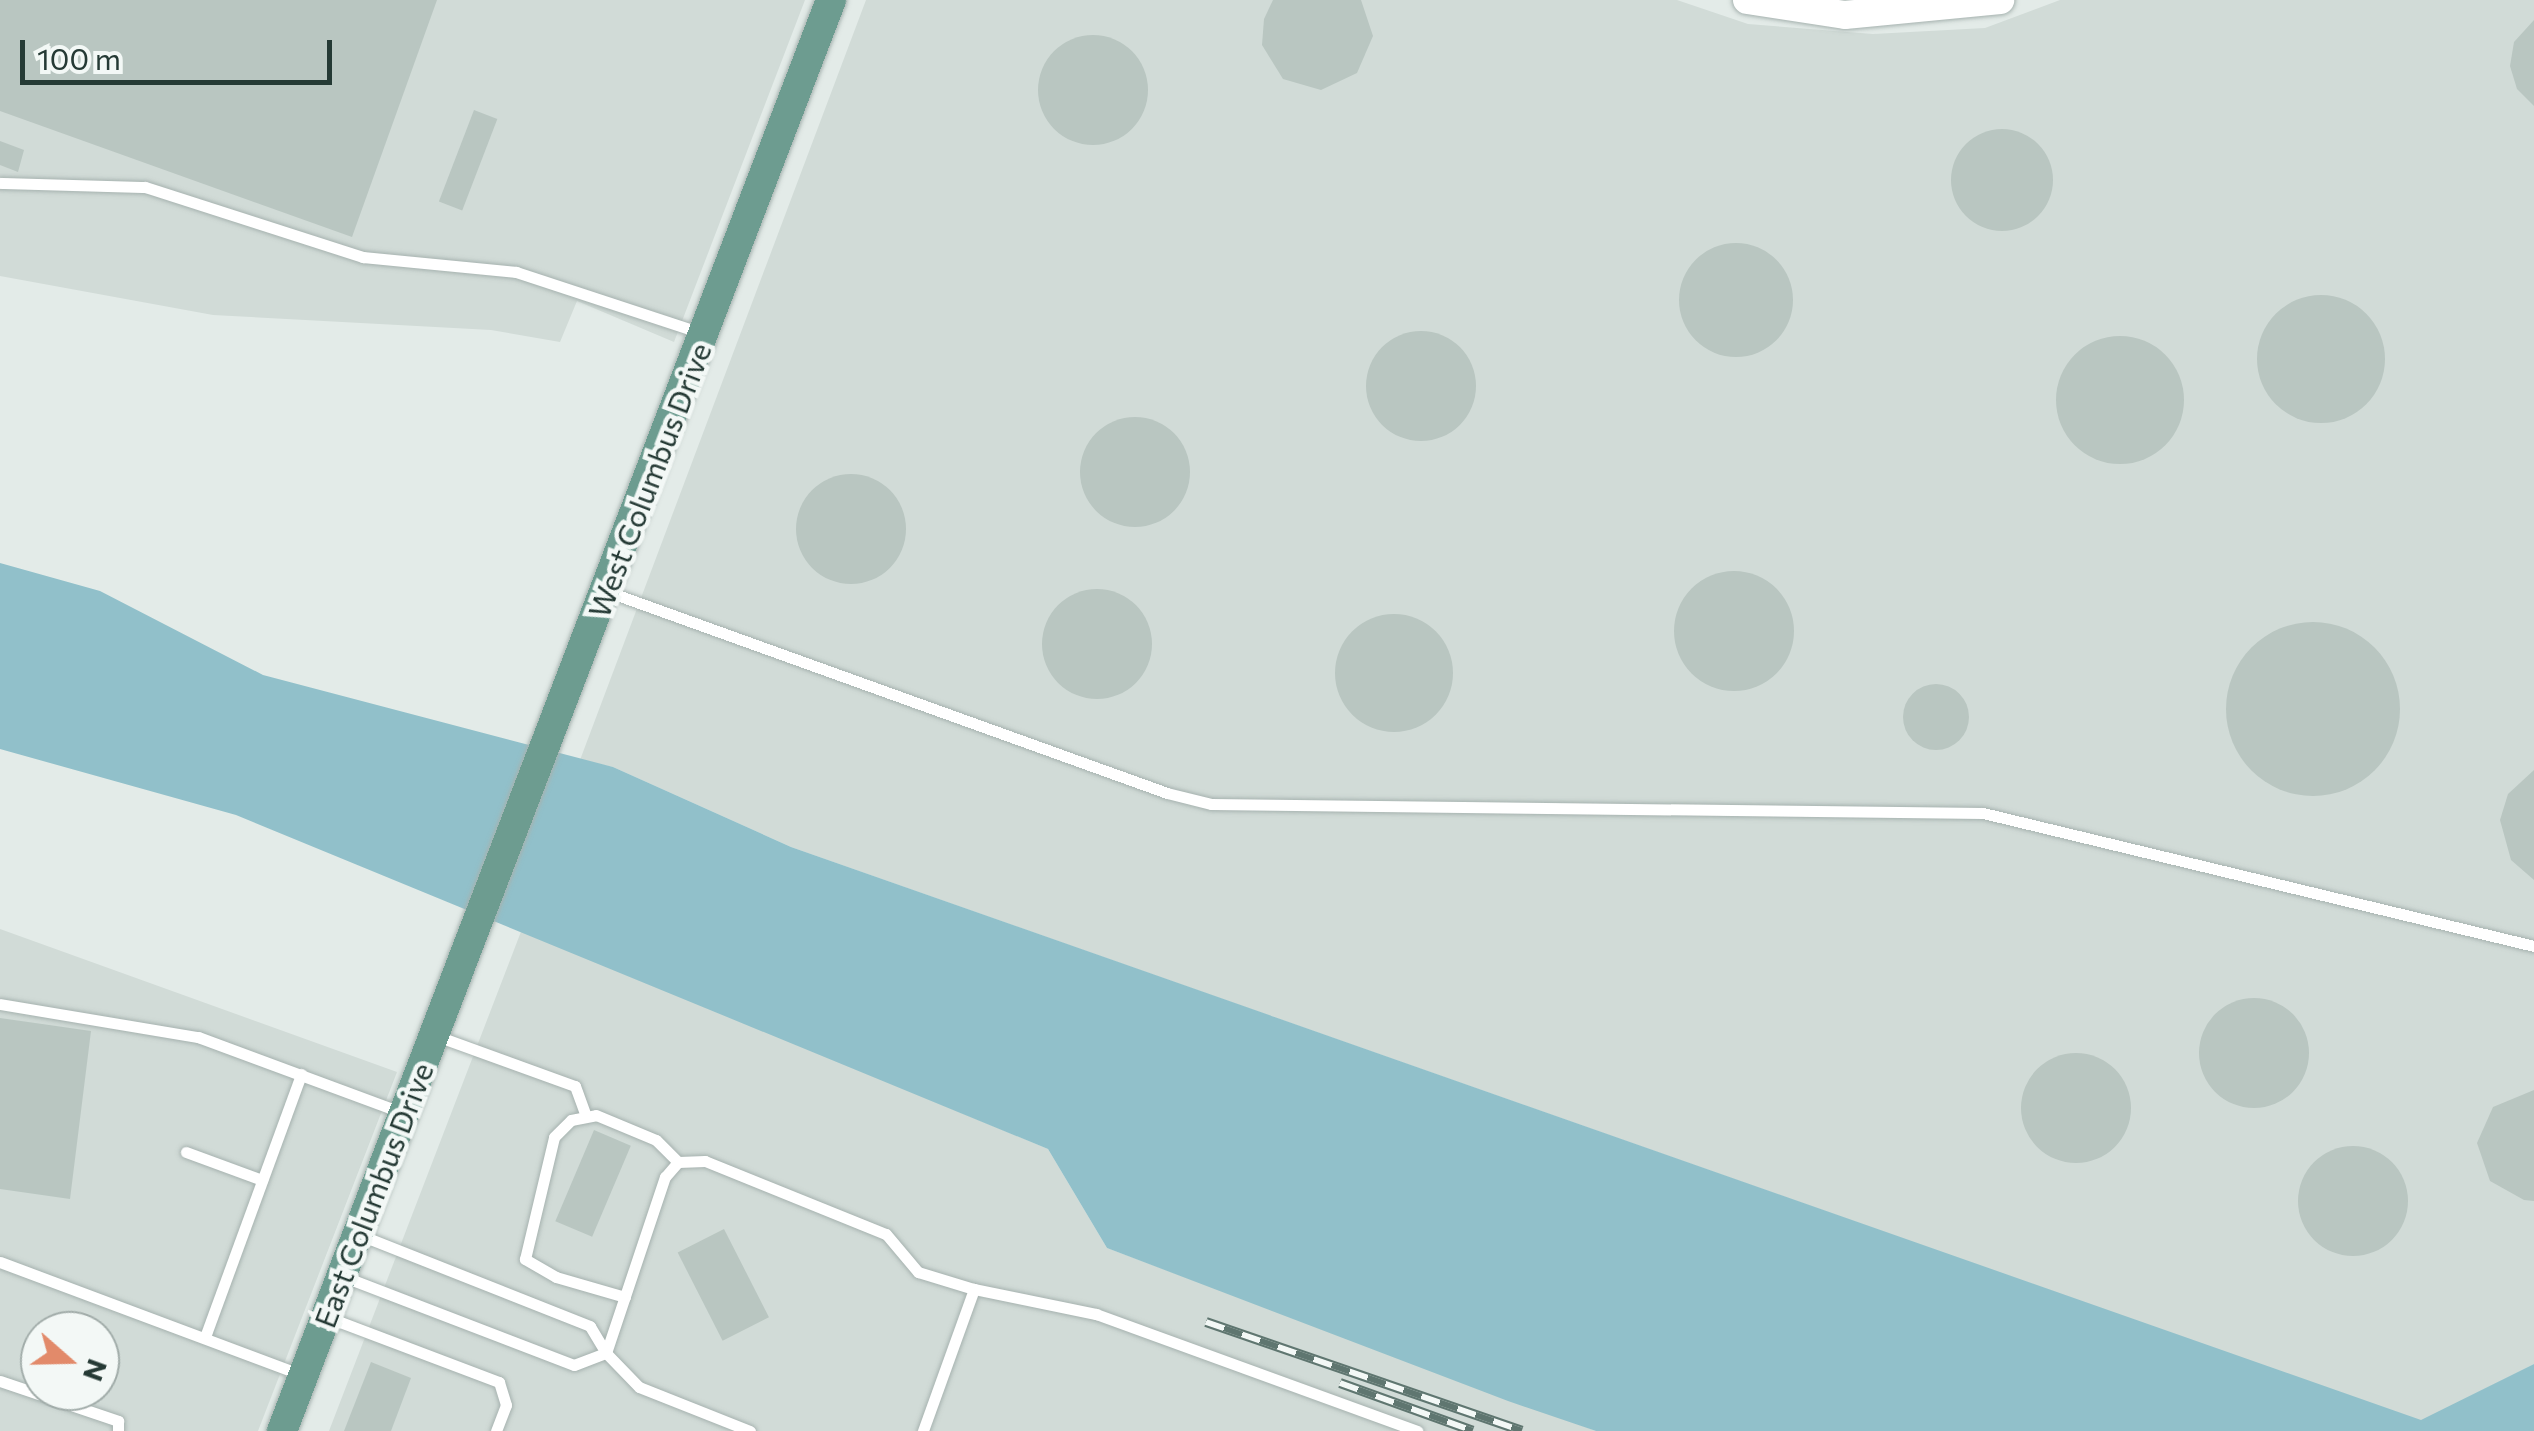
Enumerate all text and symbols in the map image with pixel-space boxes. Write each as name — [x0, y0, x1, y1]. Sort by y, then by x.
scale bar — [25, 20, 338, 82]
text: 100 m — [37, 39, 121, 76]
street label: West Columbus Drive — [580, 338, 718, 622]
street label: East Columbus Drive — [306, 1058, 440, 1332]
north arrow — [20, 1311, 120, 1411]
text: N — [77, 1355, 116, 1386]

